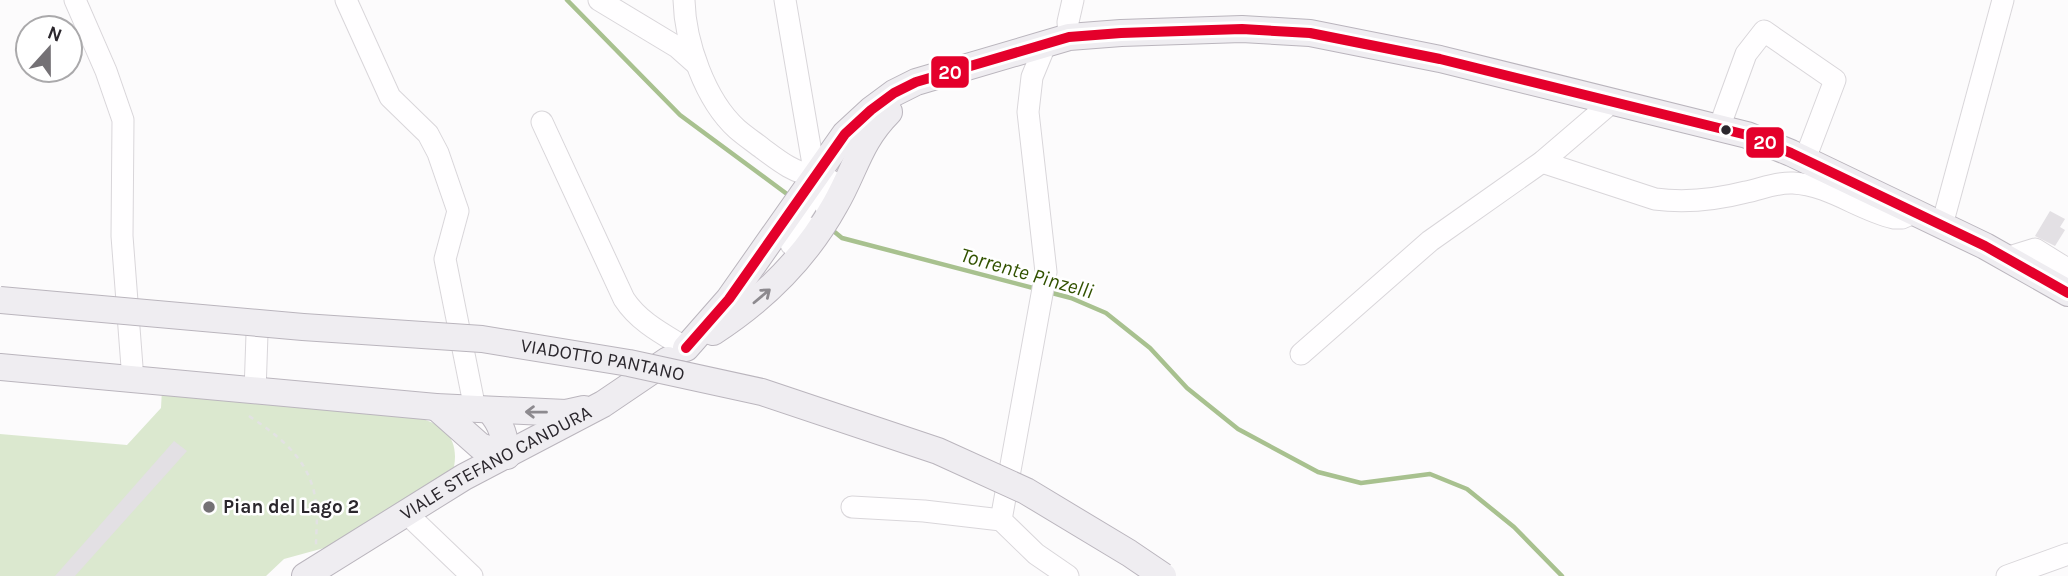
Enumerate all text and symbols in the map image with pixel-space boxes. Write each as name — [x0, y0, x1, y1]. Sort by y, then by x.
north arrow — [14, 14, 84, 84]
text: N — [44, 21, 65, 47]
line badge: 20 — [930, 55, 970, 89]
text: 20 — [938, 62, 962, 84]
unlabelled marker — [1719, 123, 1733, 137]
line badge: 20 — [1745, 126, 1785, 159]
text: 20 — [1753, 132, 1777, 154]
water label: Torrente Pinzelli — [958, 243, 1097, 304]
one-way arrow — [753, 288, 771, 304]
street label: VIADOTTO PANTANO — [519, 334, 687, 386]
street label: VIALE STEFANO CANDURA — [396, 401, 595, 525]
one-way arrow — [524, 405, 547, 418]
place label: Pian del Lago 2 — [223, 496, 359, 518]
marker: Pian del Lago 2 — [201, 499, 217, 515]

